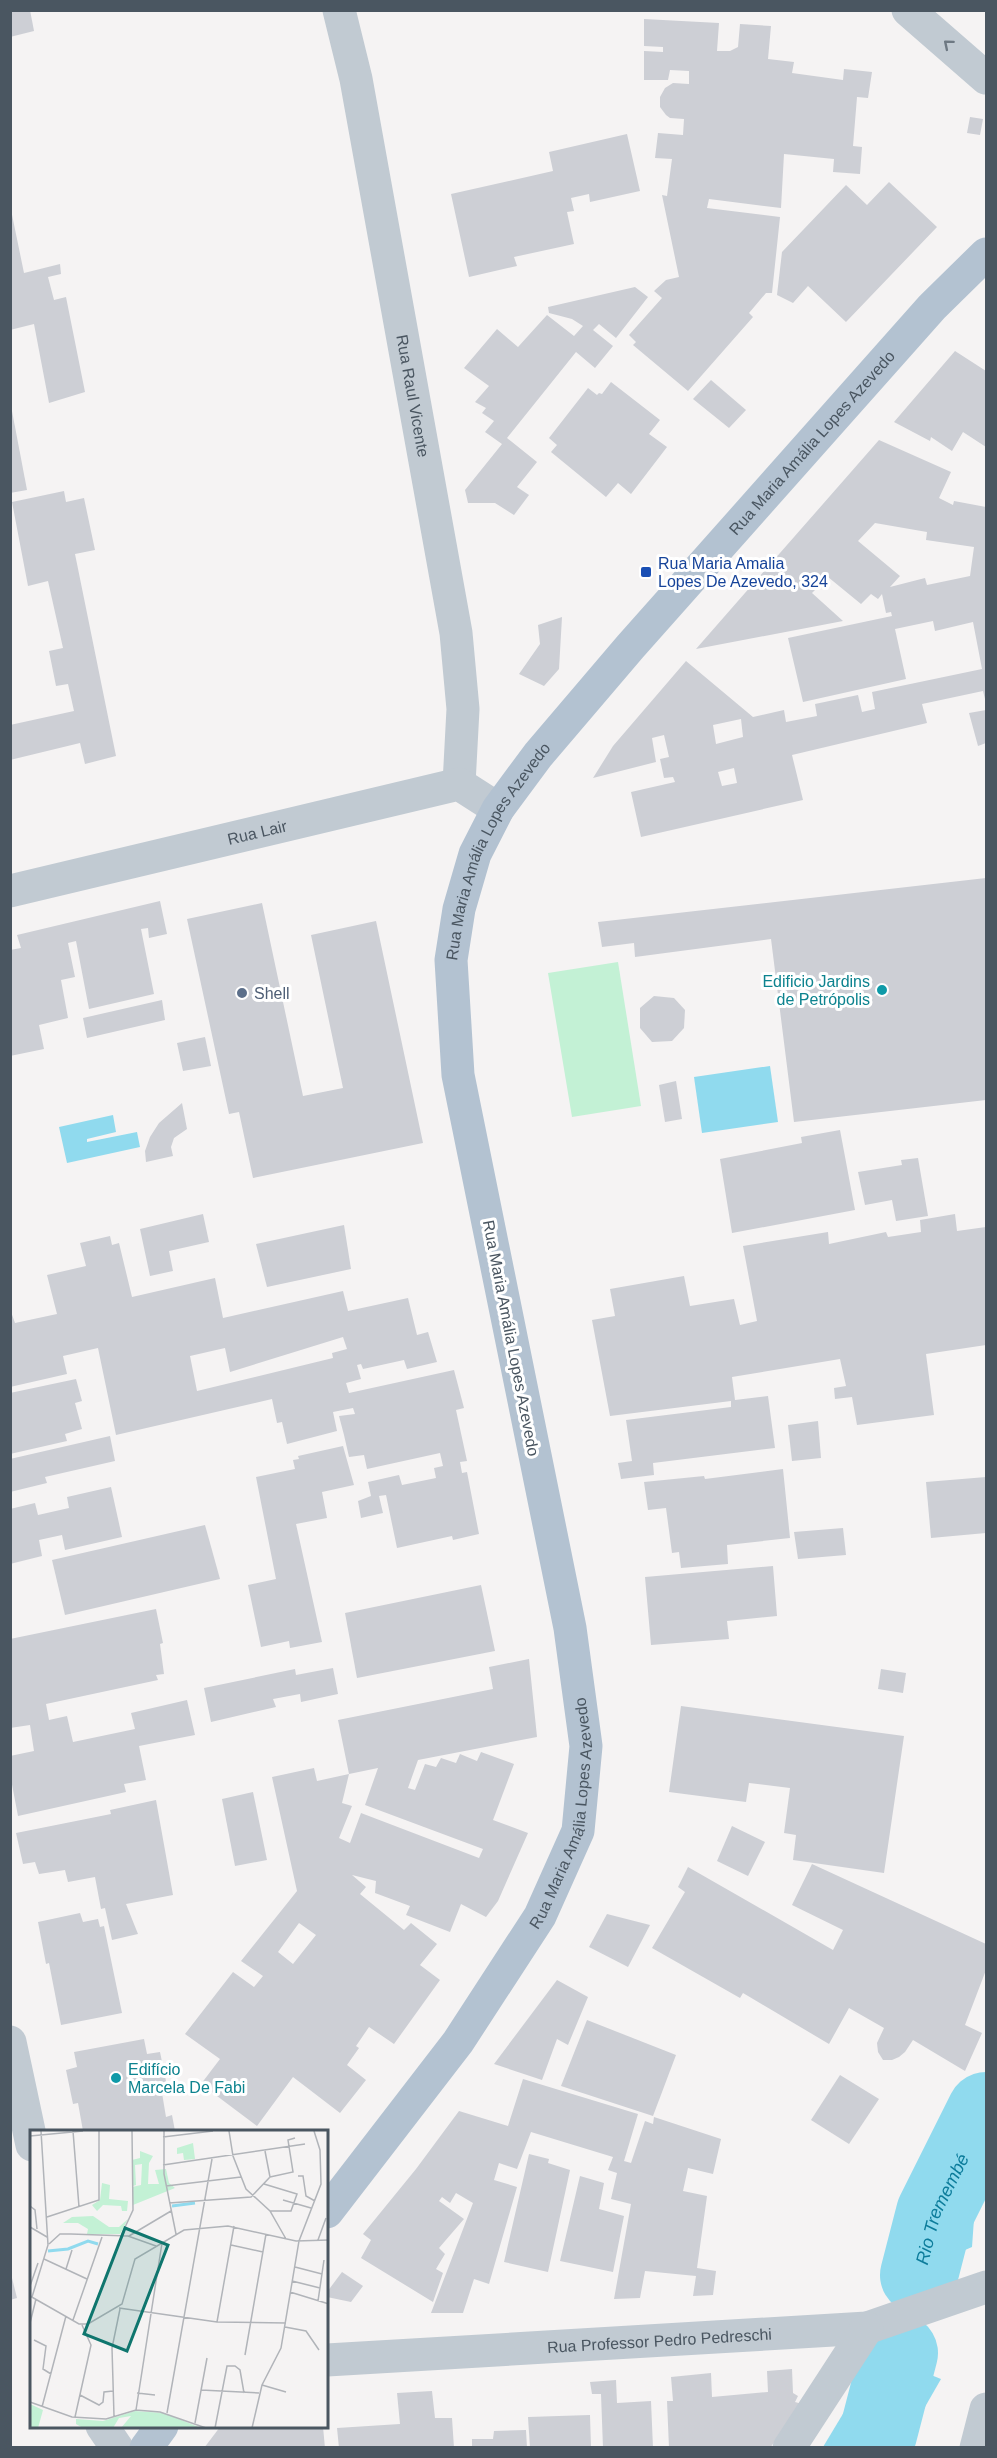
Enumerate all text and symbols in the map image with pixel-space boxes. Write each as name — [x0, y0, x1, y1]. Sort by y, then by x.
one-way arrow — [944, 40, 954, 51]
street label: Rua Raul Vicente — [394, 333, 433, 459]
street label: Rua Maria Amália Lopes Azevedo — [726, 347, 898, 538]
place label: Rua Maria Amalia Lopes De Azevedo, 324 — [658, 555, 828, 590]
marker: Rua Maria Amalia Lopes De Azevedo, 324 — [639, 565, 653, 579]
street label: Rua Maria Amália Lopes Azevedo — [443, 739, 553, 961]
street label: Rua Lair — [226, 817, 289, 847]
place label: Edificio Jardins de Petrópolis — [762, 973, 870, 1008]
marker: Edificio Jardins de Petrópolis — [875, 983, 889, 997]
place label: Shell — [254, 985, 290, 1002]
marker: Shell — [235, 986, 249, 1000]
street label: Rua Maria Amália Lopes Azevedo — [480, 1219, 542, 1458]
street label: Rua Maria Amália Lopes Azevedo — [526, 1696, 595, 1932]
place label: Edifício Marcela De Fabi — [128, 2061, 245, 2096]
marker: Edifício Marcela De Fabi — [109, 2071, 123, 2085]
inset map — [30, 2130, 328, 2428]
water label: Rio Tremembé — [912, 2151, 973, 2267]
street label: Rua Professor Pedro Pedreschi — [547, 2325, 772, 2355]

